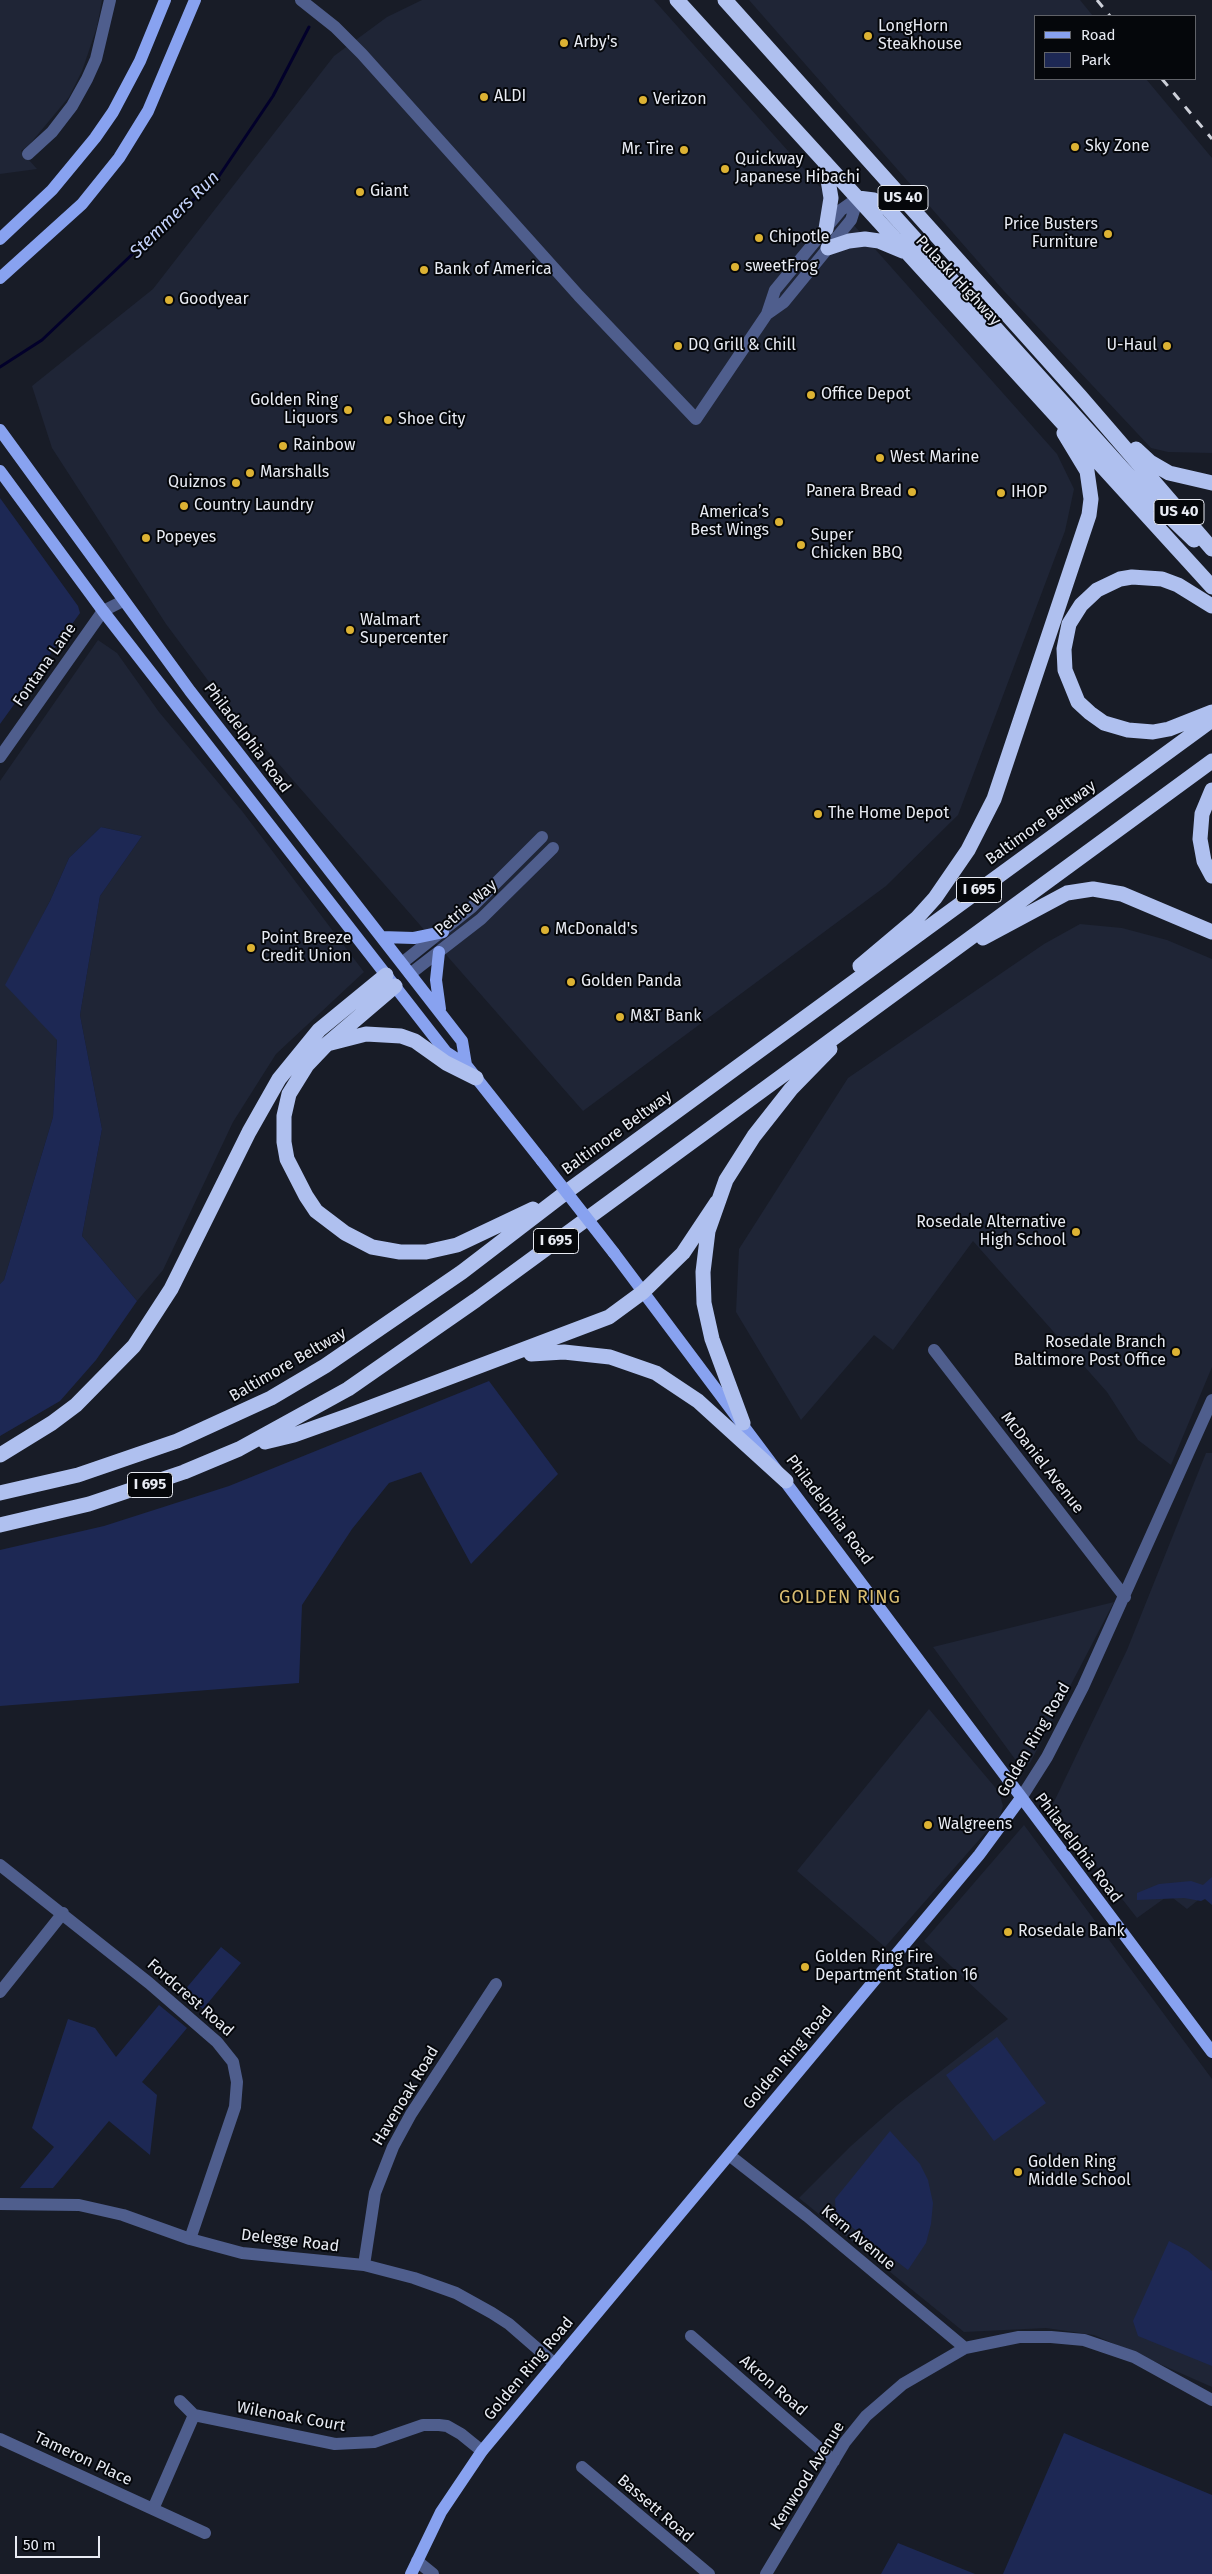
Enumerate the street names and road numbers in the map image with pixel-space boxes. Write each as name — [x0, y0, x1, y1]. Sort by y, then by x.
road number: US 40 — [878, 186, 928, 210]
street label: Pulaski Highway — [911, 232, 1005, 330]
road number: US 40 — [1154, 500, 1204, 524]
street label: Fontana Lane — [9, 620, 81, 710]
street label: Philadelphia Road — [199, 679, 295, 797]
street label: Baltimore Beltway — [982, 777, 1100, 869]
street label: Petrie Way — [431, 876, 501, 940]
road number: I 695 — [956, 878, 1002, 902]
street label: Baltimore Beltway — [558, 1087, 676, 1179]
road number: I 695 — [534, 1228, 578, 1254]
street label: Baltimore Beltway — [226, 1324, 350, 1406]
street label: McDaniel Avenue — [996, 1408, 1088, 1518]
street label: Philadelphia Road — [781, 1451, 877, 1569]
road number: I 695 — [128, 1472, 172, 1498]
street label: Golden Ring Road — [993, 1679, 1075, 1801]
street label: Philadelphia Road — [1030, 1789, 1126, 1907]
street label: Fordcrest Road — [143, 1955, 237, 2041]
street label: Golden Ring Road — [739, 2002, 837, 2114]
street label: Havenoak Road — [369, 2043, 443, 2149]
street label: Kern Avenue — [817, 2201, 899, 2275]
street label: Delegge Road — [240, 2225, 340, 2257]
street label: Golden Ring Road — [480, 2313, 578, 2425]
street label: Akron Road — [735, 2352, 811, 2420]
street label: Wilenoak Court — [235, 2398, 347, 2436]
street label: Kenwood Avenue — [767, 2418, 849, 2534]
street label: Tameron Place — [31, 2428, 135, 2490]
street label: Bassett Road — [613, 2471, 697, 2547]

